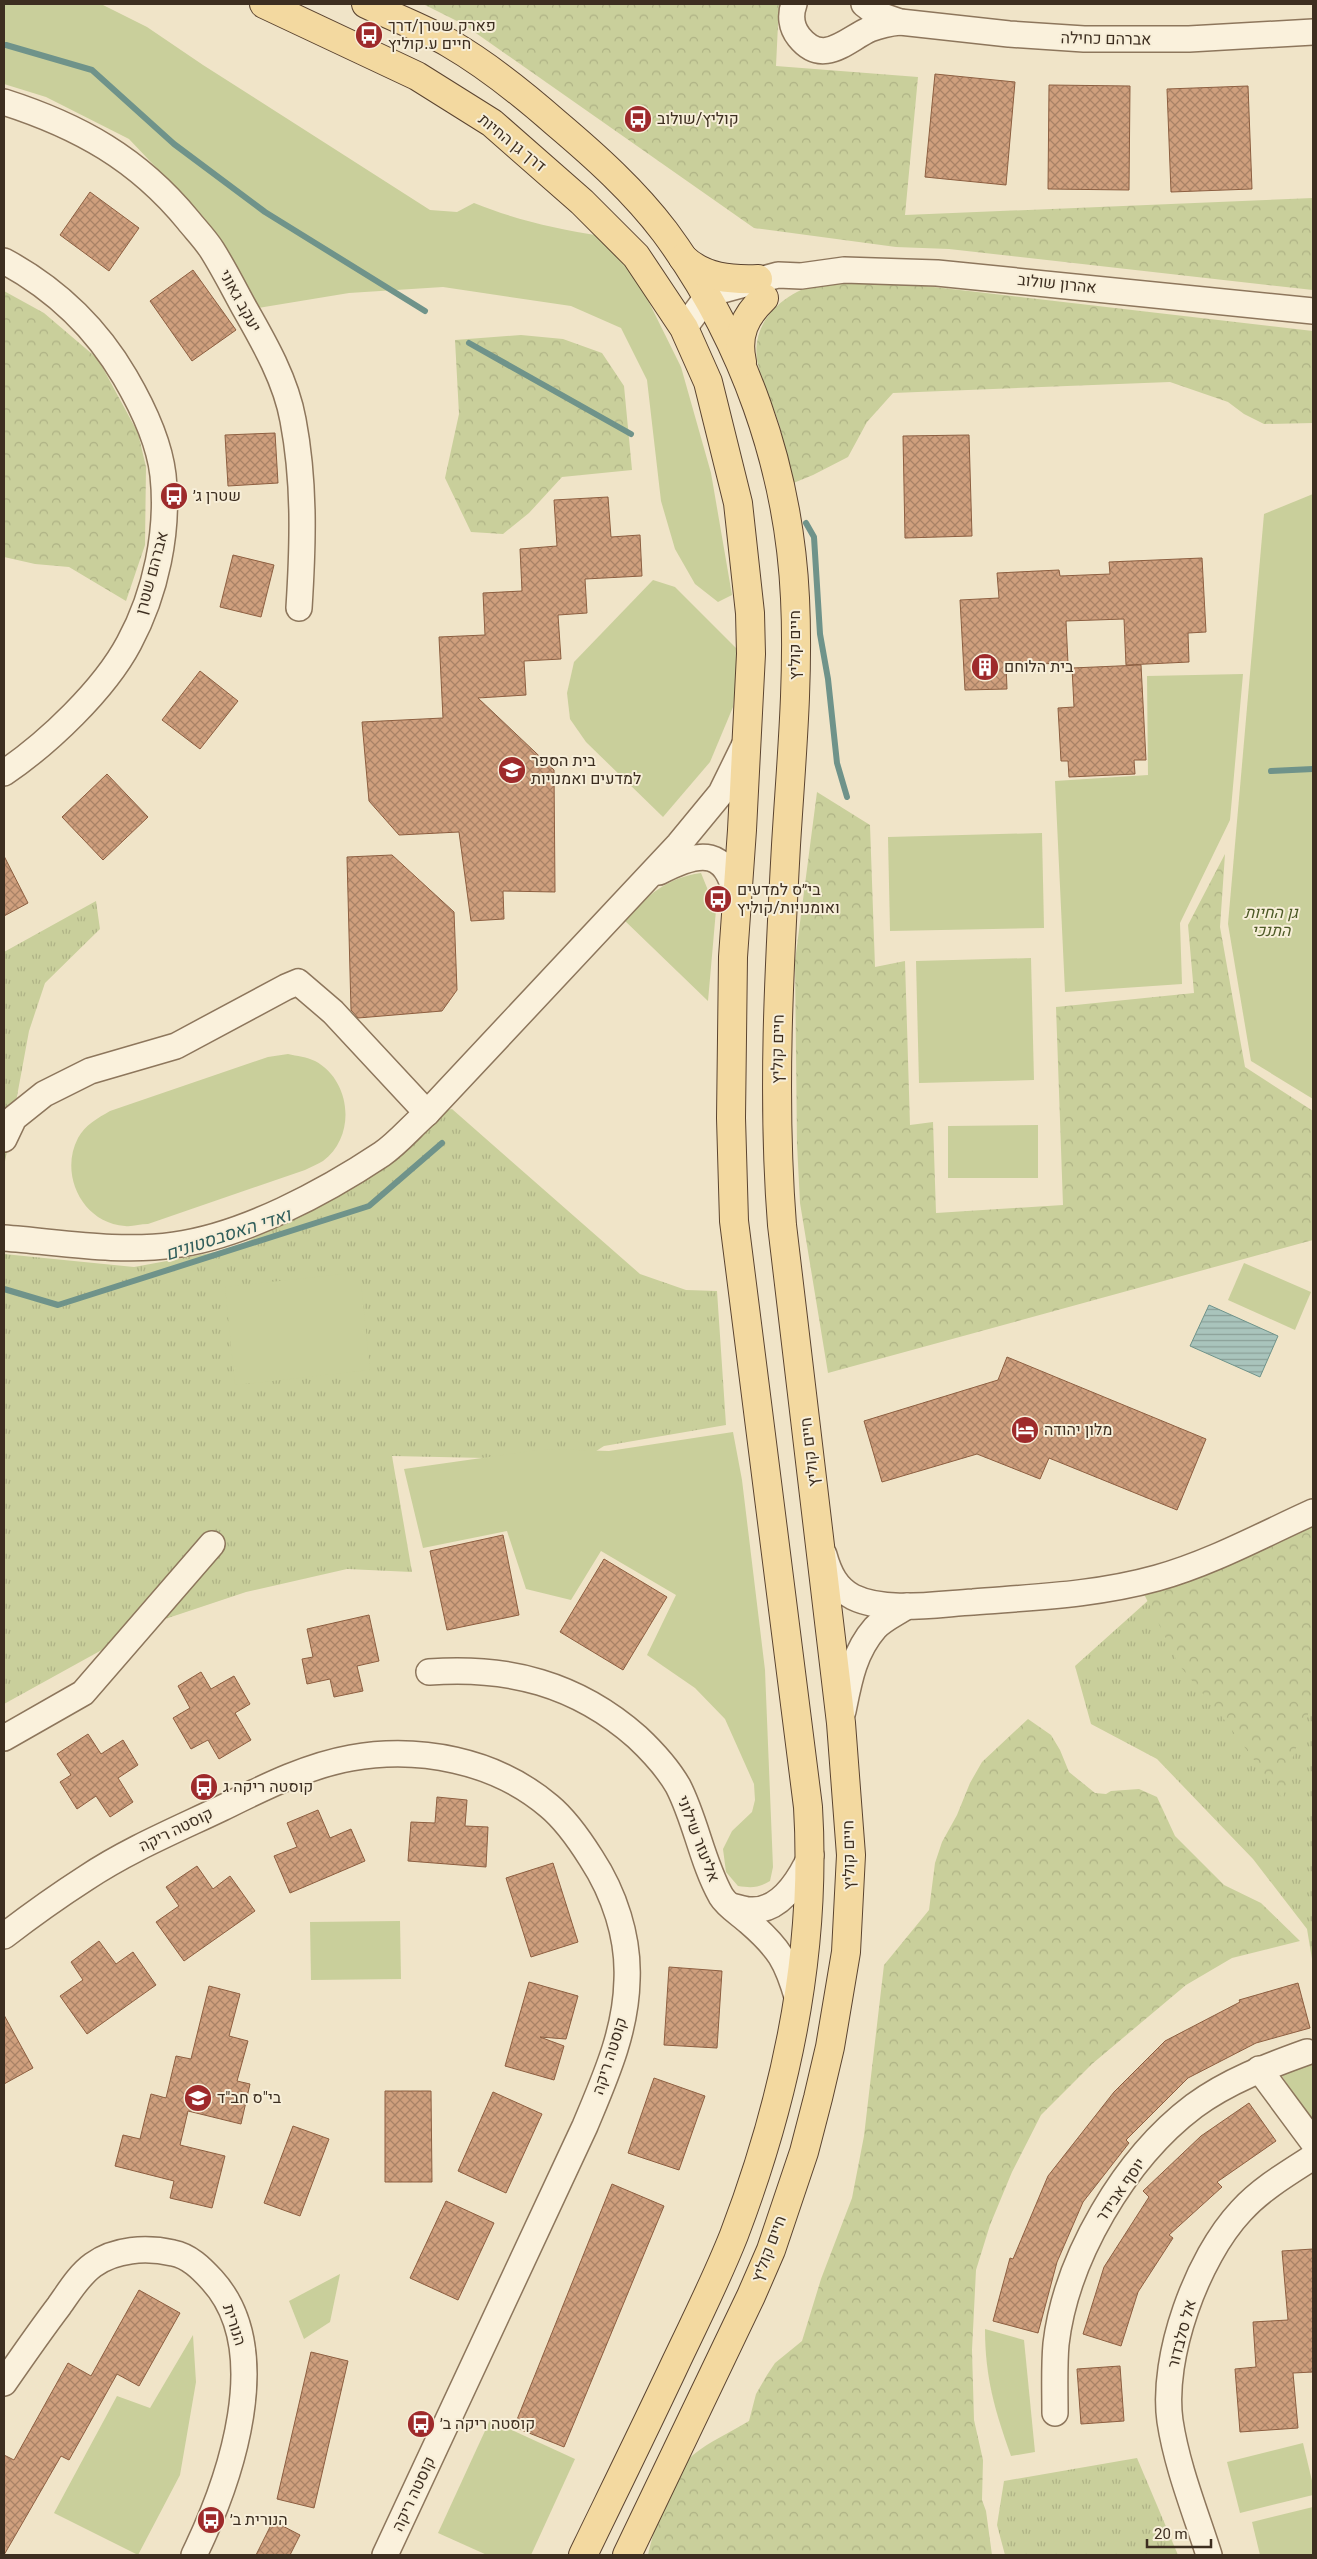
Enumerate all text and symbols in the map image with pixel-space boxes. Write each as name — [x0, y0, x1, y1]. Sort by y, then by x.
place label: פארק שטרן/דרך חיים ע.קוליץ — [388, 14, 496, 56]
bus stop icon: פארק שטרן/דרך חיים ע.קוליץ — [354, 20, 384, 50]
street label: אברהם כחילה — [1060, 26, 1152, 52]
bus stop icon: קוליץ/שולוב — [623, 104, 653, 134]
place label: קוליץ/שולוב — [657, 107, 739, 131]
street label: דרך גן החיות — [473, 108, 551, 178]
street label: יעקב גאוני — [213, 265, 267, 337]
street label: אהרון שולוב — [1016, 268, 1098, 300]
bus stop icon: שטרן ג׳ — [159, 481, 189, 511]
place label: שטרן ג׳ — [193, 484, 241, 508]
street label: אברהם שטרן — [129, 529, 175, 617]
street label: חיים קוליץ — [783, 610, 807, 680]
building icon: בית הלוחם — [970, 652, 1000, 682]
place label: בית הלוחם — [1004, 655, 1074, 679]
place label: בית הספר למדעים ואמנויות — [531, 749, 641, 791]
school or university icon: בית הספר למדעים ואמנויות — [497, 755, 527, 785]
place label: בי״ס למדעים ואומנויות/קוליץ — [737, 878, 840, 920]
bus stop icon: בי״ס למדעים ואומנויות/קוליץ — [703, 884, 733, 914]
park label: גן החיות התנכי — [1244, 901, 1300, 943]
street label: חיים קוליץ — [765, 1014, 791, 1084]
water label: ואדי האסבסטונים — [162, 1201, 296, 1268]
hotel icon: מלון יהודה — [1010, 1415, 1040, 1445]
street label: חיים קוליץ — [794, 1416, 826, 1488]
place label: מלון יהודה — [1044, 1418, 1112, 1442]
bus stop icon: קוסטה ריקה ג — [189, 1772, 219, 1802]
place label: קוסטה ריקה ג — [223, 1775, 313, 1799]
street label: אליעזר שילוני — [670, 1792, 726, 1886]
street label: קוסטה ריקה — [135, 1802, 217, 1858]
street label: חיים קוליץ — [836, 1820, 862, 1890]
street label: קוסטה ריקה — [586, 2014, 634, 2098]
school or university icon: בי"ס חב"ד — [183, 2083, 213, 2113]
place label: בי"ס חב"ד — [217, 2086, 282, 2110]
street label: יוסף אבידר — [1090, 2153, 1152, 2227]
street label: חיים קוליץ — [745, 2212, 793, 2286]
street label: אל סלבדור — [1161, 2297, 1203, 2371]
street label: הנורית — [216, 2301, 252, 2349]
bus stop icon: קוסטה ריקה ב׳ — [406, 2409, 436, 2439]
place label: קוסטה ריקה ב׳ — [440, 2412, 535, 2436]
street label: קוסטה ריקה — [386, 2453, 442, 2535]
bus stop icon: הנורית ב׳ — [196, 2505, 226, 2535]
place label: הנורית ב׳ — [230, 2508, 288, 2532]
scale bar — [1147, 2516, 1211, 2548]
text: 20 m — [1154, 2523, 1188, 2545]

